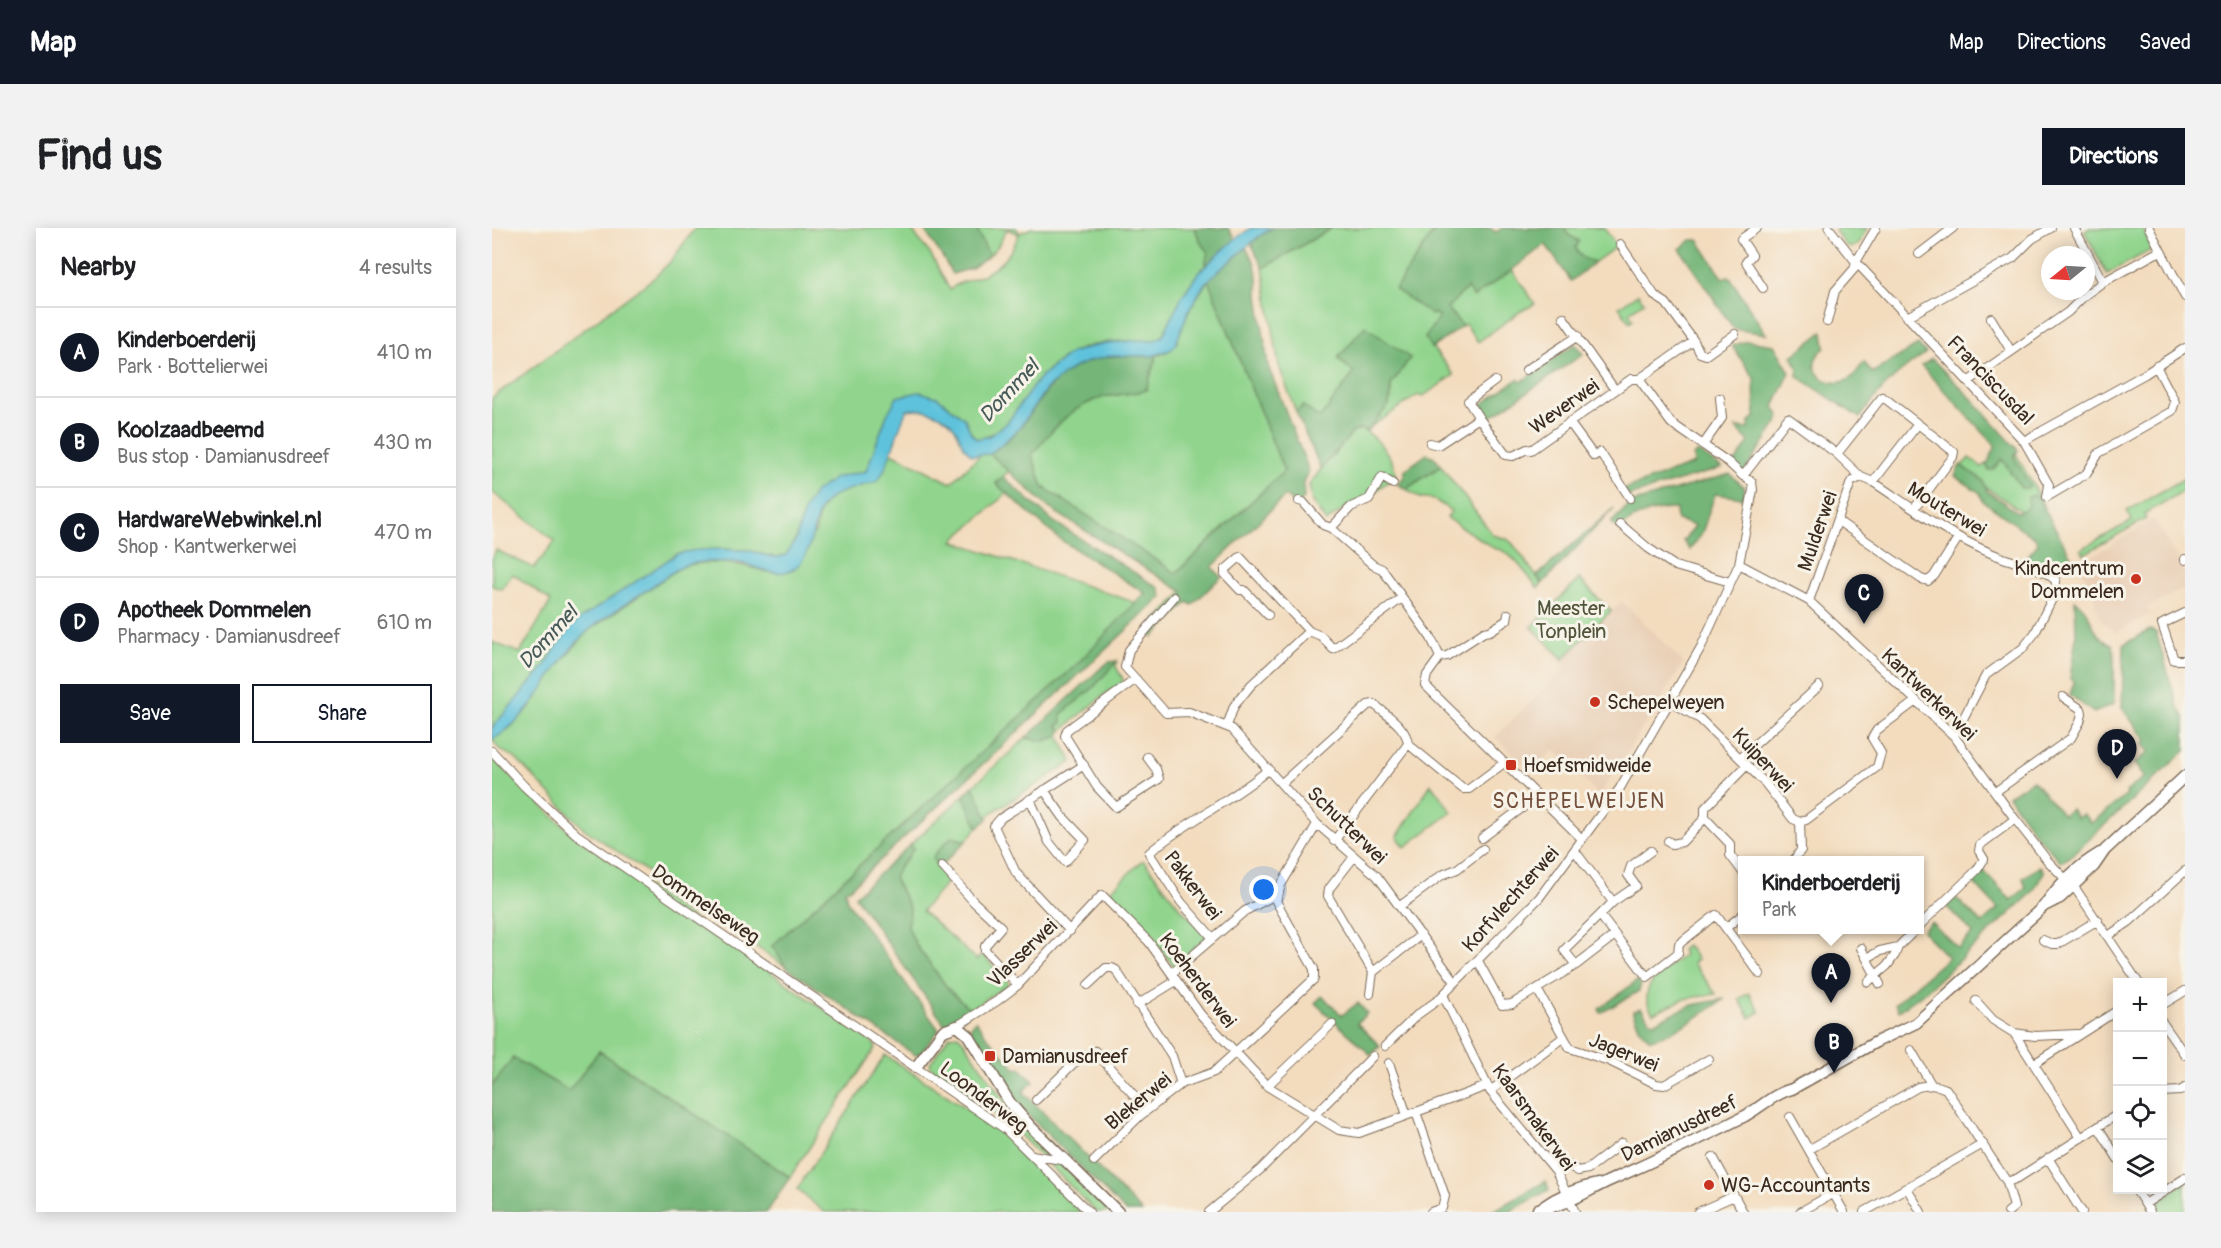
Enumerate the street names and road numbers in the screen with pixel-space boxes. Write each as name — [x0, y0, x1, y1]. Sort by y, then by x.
street label: Franciscusdal — [1942, 330, 2040, 430]
street label: Weverwei — [1524, 373, 1604, 440]
street label: Mouterwei — [1903, 476, 1991, 543]
street label: Mulderwei — [1792, 488, 1843, 575]
street label: Kantwerkerwei — [1876, 643, 1981, 746]
street label: Kuiperwei — [1727, 723, 1799, 798]
street label: Schutterwei — [1302, 781, 1392, 870]
street label: Korfvlechterwei — [1457, 841, 1564, 957]
street label: Pakkerwei — [1159, 846, 1227, 925]
street label: Dommelseweg — [647, 859, 765, 950]
street label: Vlasserwei — [982, 914, 1063, 993]
street label: Koeherderwei — [1154, 928, 1241, 1033]
street label: Jagerwei — [1585, 1027, 1662, 1078]
street label: Loonderweg — [935, 1056, 1033, 1139]
street label: Kaarsmakerwei — [1486, 1059, 1581, 1176]
street label: Blekerwei — [1100, 1067, 1177, 1136]
street label: Damianusdreef — [1617, 1089, 1742, 1167]

